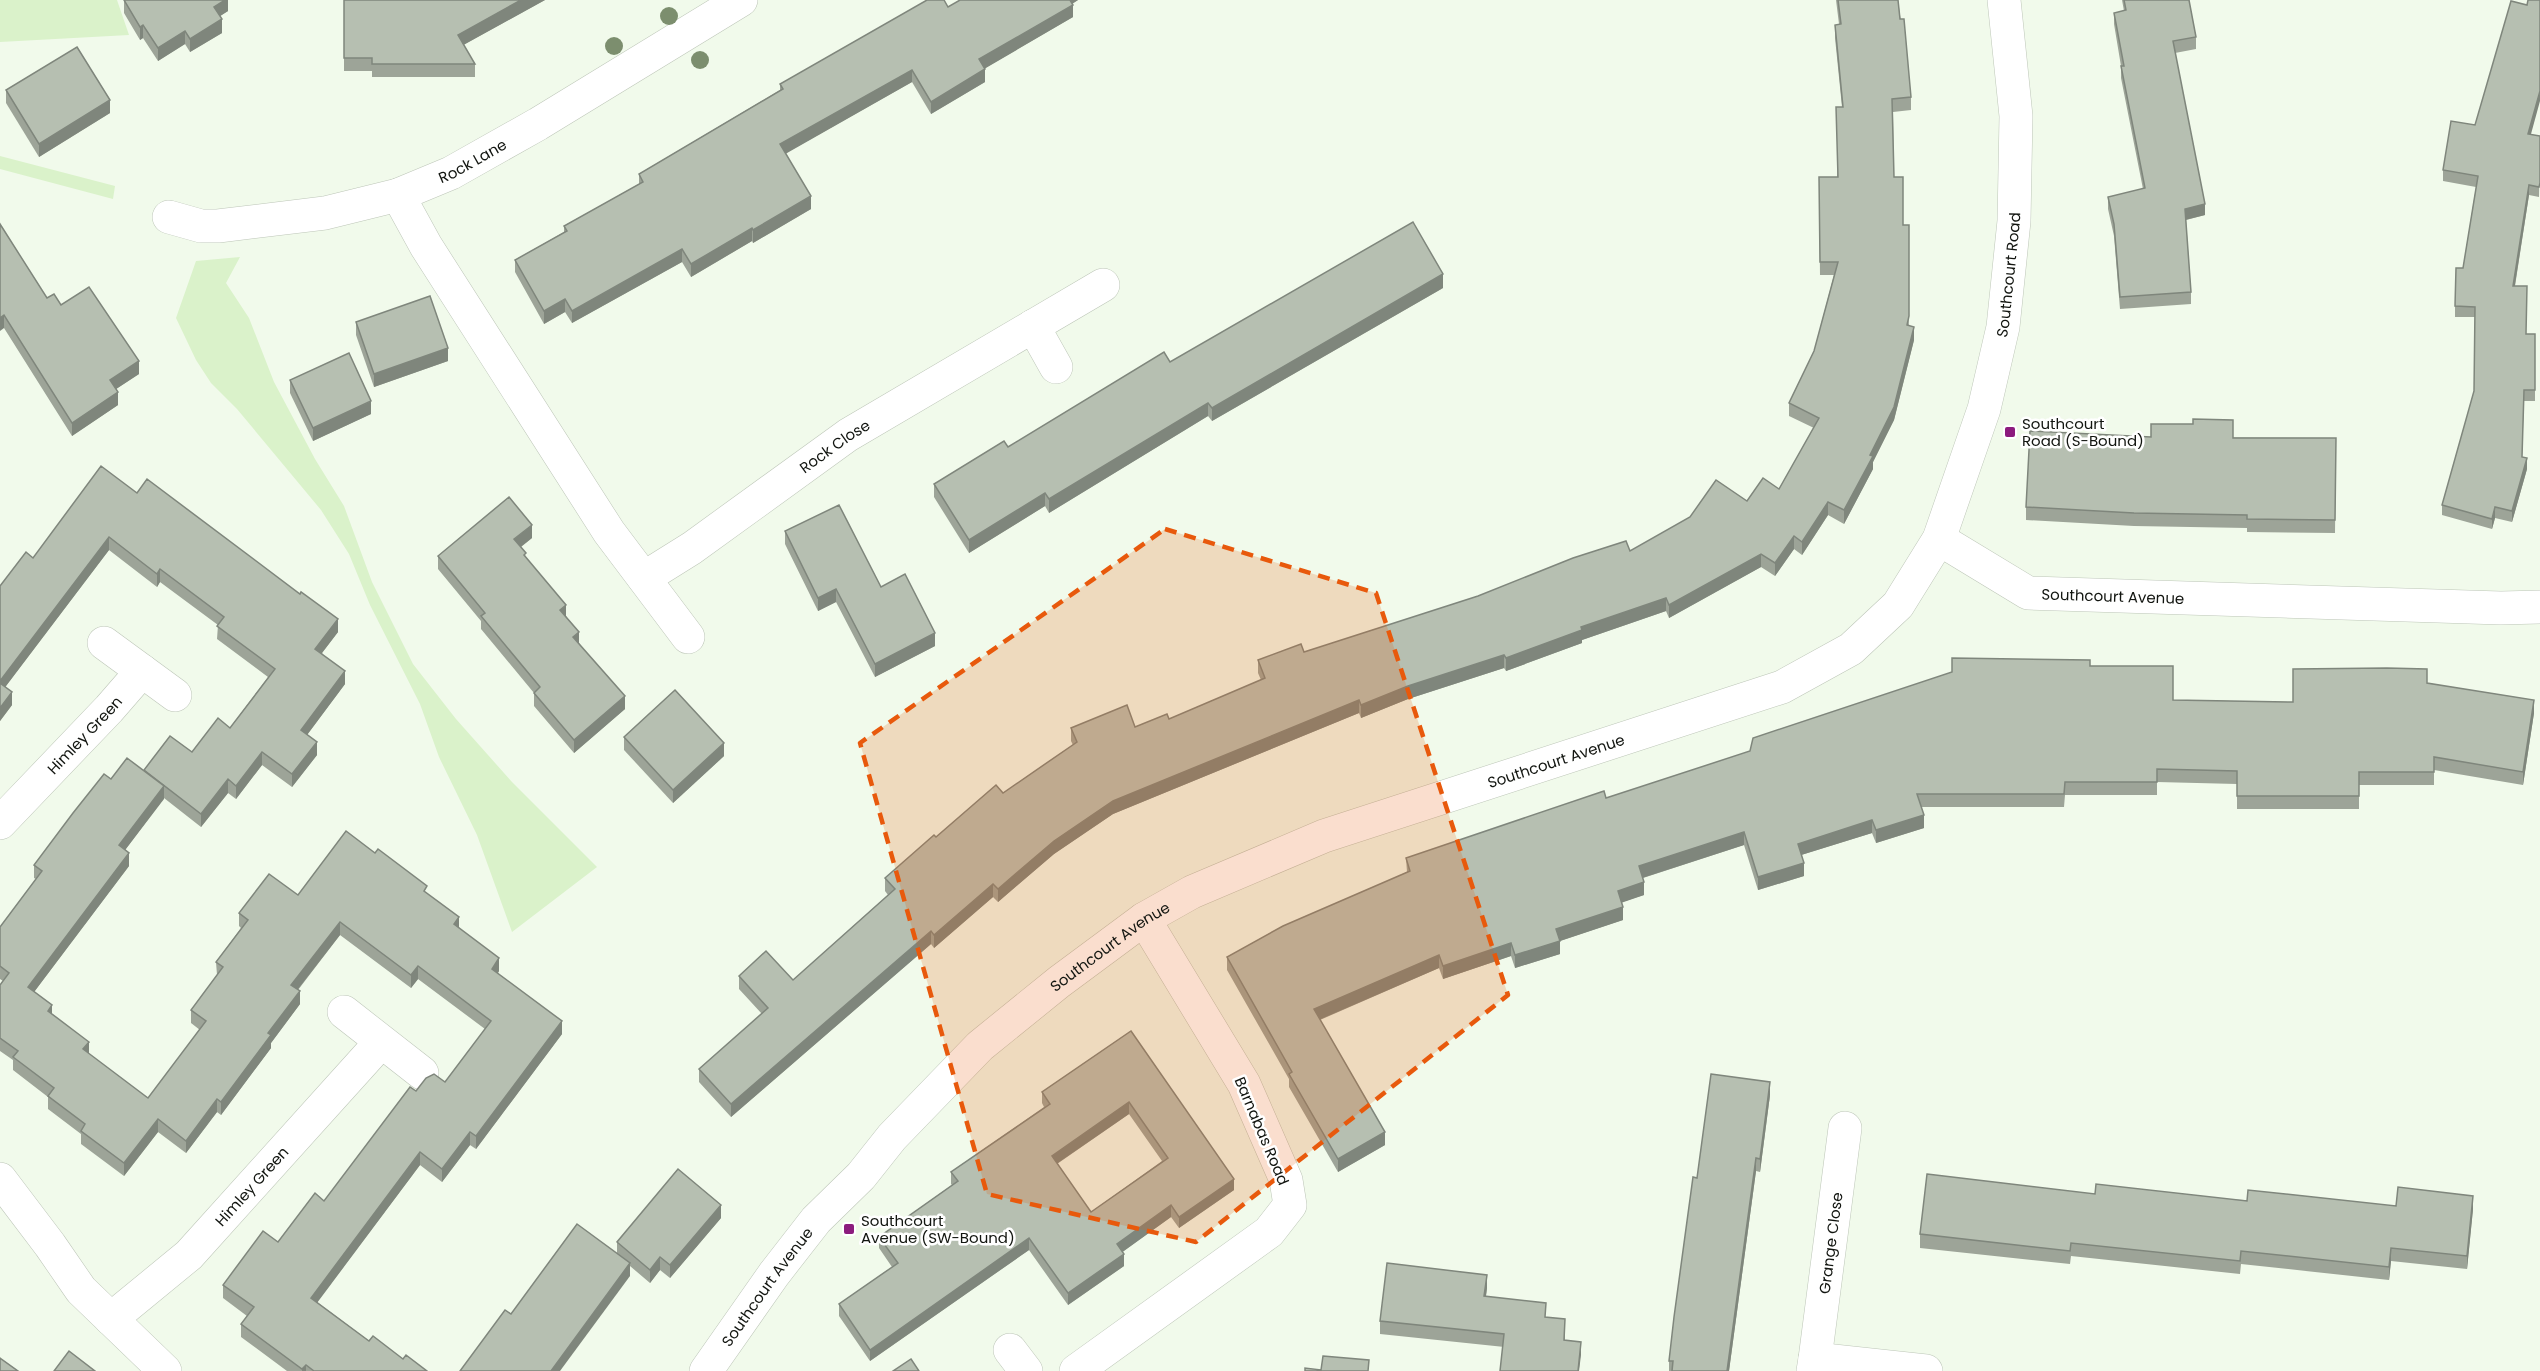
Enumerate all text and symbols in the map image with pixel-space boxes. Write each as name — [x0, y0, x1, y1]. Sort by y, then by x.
street label: Rock Lane — [435, 133, 510, 188]
street label: Southcourt Road — [1990, 212, 2025, 339]
place label: Southcourt Road (S-Bound) — [2022, 413, 2144, 451]
street label: Rock Close — [795, 414, 874, 478]
marker: Southcourt Road (S-Bound) — [2003, 425, 2017, 439]
street label: Southcourt Avenue — [2041, 583, 2185, 608]
street label: Himley Green — [42, 691, 126, 778]
street label: Southcourt Avenue — [1485, 728, 1627, 793]
street label: Southcourt Avenue — [1045, 896, 1173, 996]
street label: Barnabas Road — [1230, 1074, 1294, 1188]
street label: Himley Green — [210, 1141, 293, 1230]
street label: Grange Close — [1813, 1191, 1847, 1295]
place label: Southcourt Avenue (SW-Bound) — [861, 1210, 1015, 1248]
marker: Southcourt Avenue (SW-Bound) — [842, 1222, 856, 1236]
street label: Southcourt Avenue — [716, 1223, 817, 1350]

